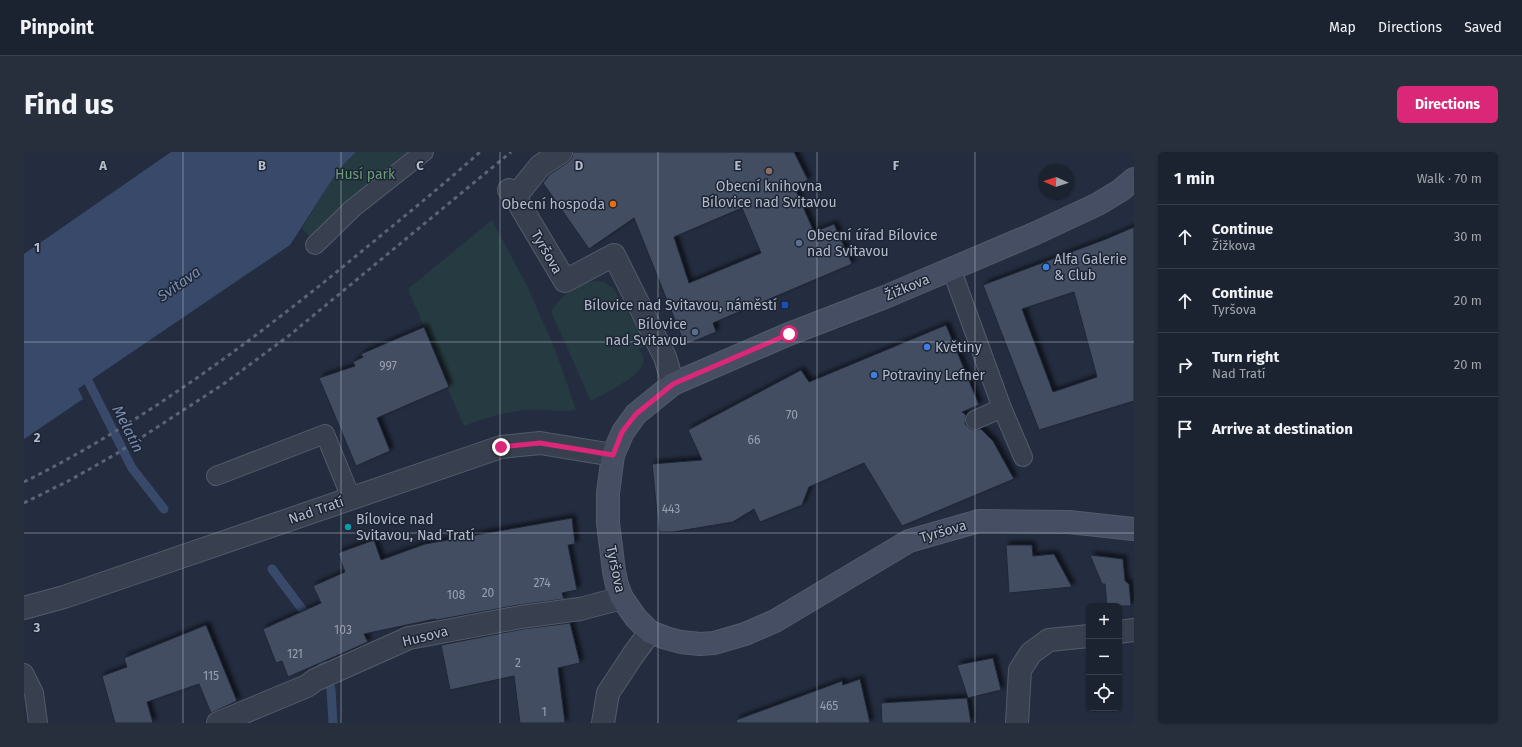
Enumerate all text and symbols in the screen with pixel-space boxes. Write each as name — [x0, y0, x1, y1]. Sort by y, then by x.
text: Pinpoint — [20, 16, 94, 39]
text: Map — [1329, 19, 1356, 36]
text: Directions — [1378, 19, 1442, 36]
text: Saved — [1464, 19, 1502, 36]
button: Directions — [1397, 86, 1498, 123]
text: Find us — [24, 88, 114, 121]
text: A — [98, 158, 107, 173]
text: B — [258, 158, 266, 173]
text: C — [416, 158, 424, 173]
text: D — [575, 158, 584, 173]
text: E — [735, 158, 742, 173]
text: F — [893, 158, 900, 173]
north arrow — [1038, 164, 1074, 200]
park label: Husí park — [335, 166, 396, 183]
marker: Obecní knihovna Bílovice nad Svitavou — [764, 166, 774, 176]
text: 1 min — [1174, 168, 1215, 189]
text: Walk · 70 m — [1417, 171, 1482, 186]
place label: Obecní knihovna Bílovice nad Svitavou — [701, 178, 837, 211]
place label: Obecní hospoda — [501, 196, 605, 213]
marker: Obecní hospoda — [608, 199, 618, 209]
text: Continue — [1212, 220, 1273, 238]
icon: ahead — [1174, 226, 1196, 248]
street label: Tyršova — [527, 227, 566, 277]
place label: Obecní úřad Bílovice nad Svitavou — [807, 227, 938, 260]
text: 30 m — [1454, 229, 1482, 244]
marker: Obecní úřad Bílovice nad Svitavou — [794, 238, 804, 248]
text: Žižkova — [1212, 238, 1255, 253]
text: 1 — [34, 240, 40, 255]
place label: Alfa Galerie & Club — [1054, 251, 1127, 284]
marker: Alfa Galerie & Club — [1041, 262, 1051, 272]
water label: Svitava — [153, 263, 204, 306]
street label: Žižkova — [882, 270, 932, 304]
text: Continue — [1212, 284, 1273, 302]
icon: ahead — [1174, 290, 1196, 312]
text: 20 m — [1454, 293, 1482, 308]
place label: Bílovice nad Svitavou, náměstí — [584, 297, 777, 314]
marker: Bílovice nad Svitavou, náměstí — [780, 300, 790, 310]
text: Tyršova — [1212, 302, 1256, 317]
place label: Bílovice nad Svitavou — [605, 316, 687, 349]
route start — [780, 325, 798, 343]
marker: Bílovice nad Svitavou — [690, 327, 700, 337]
place label: Květiny — [935, 339, 982, 356]
marker: Květiny — [922, 342, 932, 352]
text: Turn right — [1212, 348, 1279, 366]
icon: right — [1174, 354, 1196, 376]
text: 20 m — [1454, 357, 1482, 372]
house number: 997 — [379, 359, 397, 373]
text: Nad Tratí — [1212, 366, 1266, 381]
place label: Potraviny Lefner — [882, 367, 986, 384]
marker: Potraviny Lefner — [869, 370, 879, 380]
water label: Melatín — [109, 402, 147, 456]
house number: 70 — [786, 408, 798, 422]
icon: arrive — [1174, 418, 1196, 440]
text: Arrive at destination — [1212, 420, 1353, 438]
text: 2 — [34, 430, 41, 445]
house number: 66 — [748, 433, 760, 447]
route end — [492, 438, 510, 456]
street label: Nad Tratí — [286, 493, 346, 528]
house number: 443 — [662, 502, 680, 516]
place label: Bílovice nad Svitavou, Nad Tratí — [356, 511, 475, 544]
street label: Tyršova — [918, 517, 968, 546]
marker: Bílovice nad Svitavou, Nad Tratí — [343, 522, 353, 532]
street label: Tyršova — [602, 544, 629, 594]
house number: 274 — [533, 576, 551, 590]
house number: 20 — [482, 586, 495, 600]
house number: 108 — [447, 588, 466, 602]
map controls — [1086, 603, 1122, 711]
button: + — [1086, 603, 1122, 639]
text: 3 — [33, 620, 41, 635]
house number: 103 — [334, 623, 352, 637]
street label: Husova — [400, 623, 450, 650]
button: − — [1086, 639, 1122, 675]
house number: 121 — [287, 647, 303, 661]
house number: 2 — [515, 656, 521, 670]
house number: 115 — [203, 669, 219, 683]
button: locate — [1086, 675, 1122, 711]
house number: 465 — [820, 699, 838, 713]
house number: 1 — [541, 705, 547, 719]

